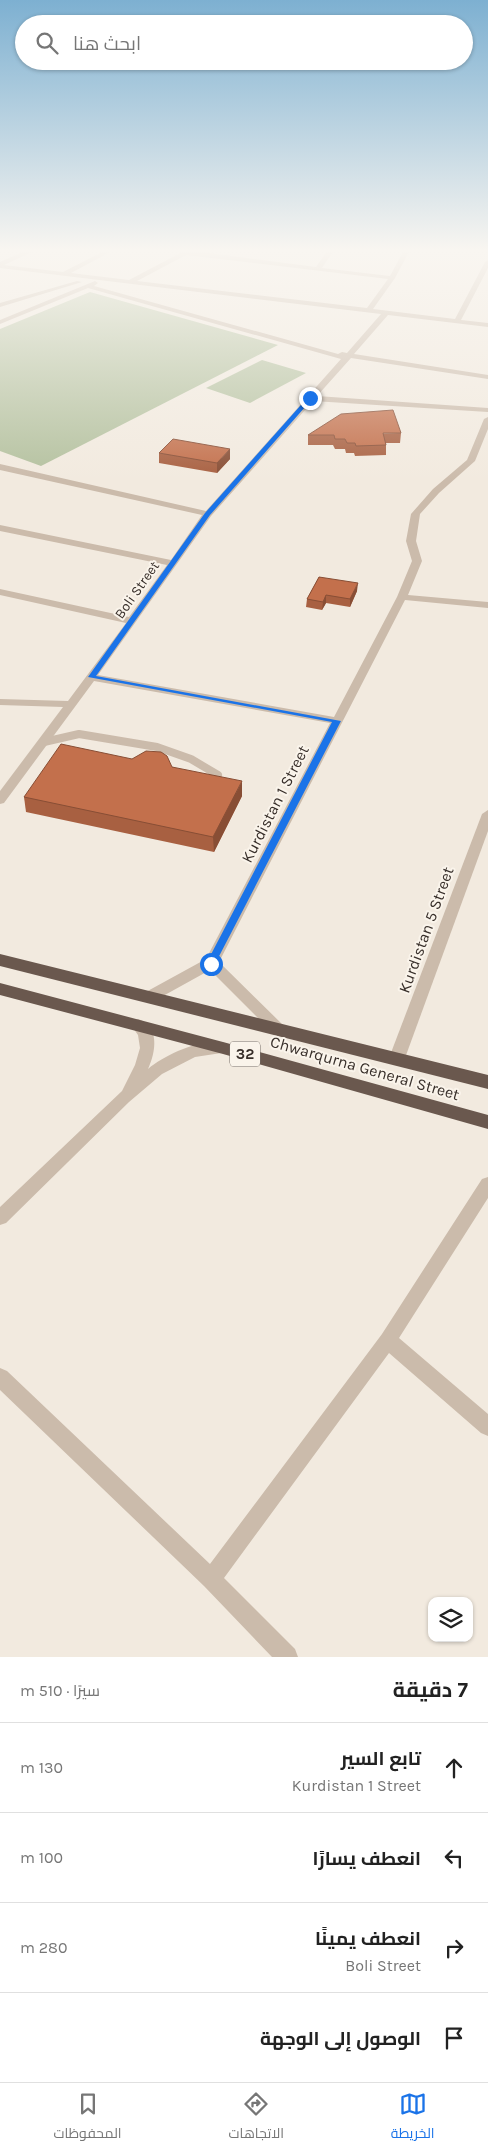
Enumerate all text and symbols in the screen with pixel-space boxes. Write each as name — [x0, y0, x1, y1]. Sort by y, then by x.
search box — [15, 15, 473, 70]
icon: search — [33, 29, 61, 57]
text: ابحث هنا — [73, 33, 141, 55]
route end — [299, 387, 322, 410]
street label: Boli Street — [111, 558, 163, 622]
street label: Kurdistan 1 Street — [237, 742, 313, 866]
street label: Kurdistan 5 Street — [394, 864, 458, 996]
route start — [200, 953, 223, 976]
street label: Chwarqurna General Street — [268, 1032, 462, 1104]
road number: 32 — [230, 1042, 260, 1066]
map controls — [428, 1597, 473, 1642]
button: layers — [428, 1597, 473, 1642]
text: 7 دقيقة — [393, 1678, 468, 1702]
text: سيرًا · 510 m — [20, 1681, 100, 1700]
text: تابع السير — [341, 1748, 421, 1770]
icon: ahead — [440, 1754, 468, 1782]
text: 130 m — [20, 1758, 63, 1777]
text: Kurdistan 1 Street — [292, 1776, 421, 1795]
icon: left — [440, 1844, 468, 1872]
text: 100 m — [20, 1848, 63, 1867]
text: انعطف يسارًا — [313, 1848, 421, 1870]
text: انعطف يمينًا — [315, 1928, 421, 1950]
icon: right — [440, 1934, 468, 1962]
text: 280 m — [20, 1938, 67, 1957]
text: Boli Street — [345, 1956, 421, 1975]
icon: arrive — [440, 2024, 468, 2052]
text: الوصول إلى الوجهة — [260, 2028, 421, 2050]
tab: المحفوظات — [53, 2090, 122, 2146]
tab: الاتجاهات — [229, 2090, 284, 2146]
tab: الخريطة — [391, 2090, 435, 2146]

